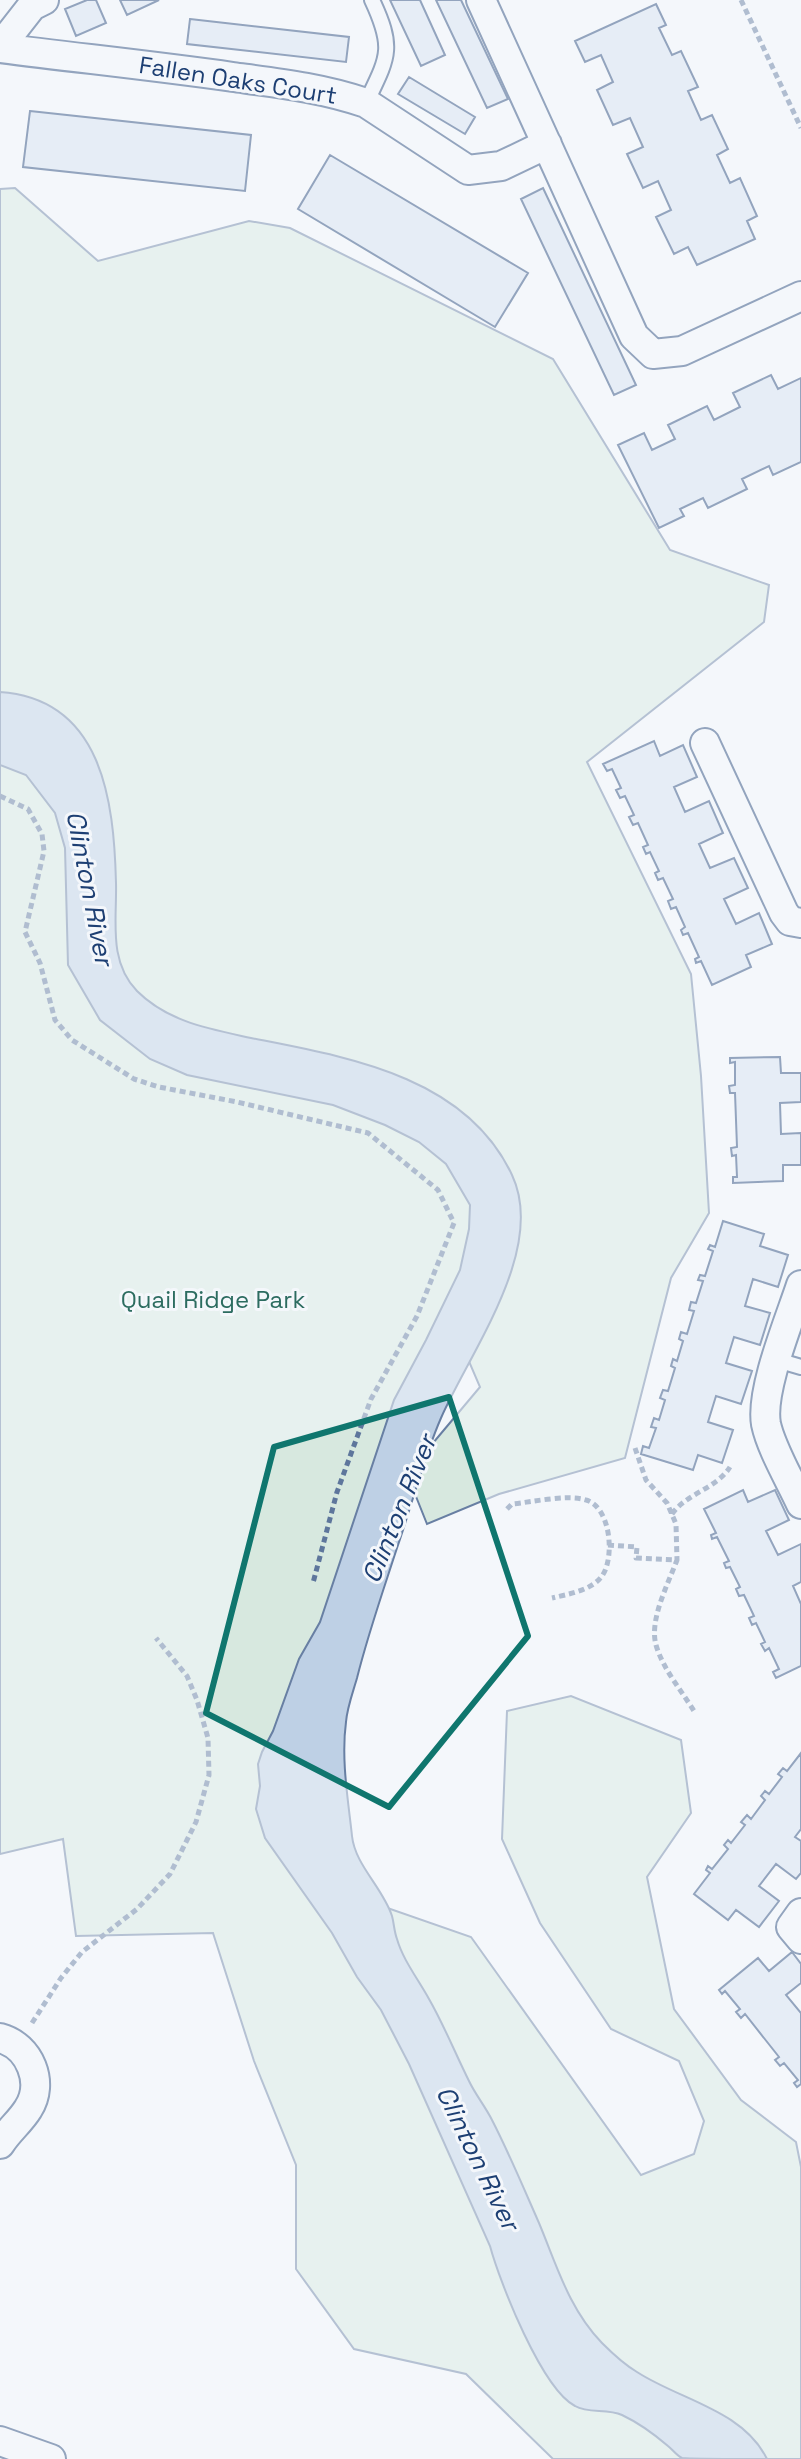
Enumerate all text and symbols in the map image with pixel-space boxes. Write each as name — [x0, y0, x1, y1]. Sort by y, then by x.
street label: Fallen Oaks Court — [137, 49, 339, 111]
water label: Clinton River — [58, 808, 122, 971]
park label: Quail Ridge Park — [121, 1284, 305, 1315]
water label: Clinton River — [354, 1427, 445, 1588]
water label: Clinton River — [428, 2080, 529, 2239]

